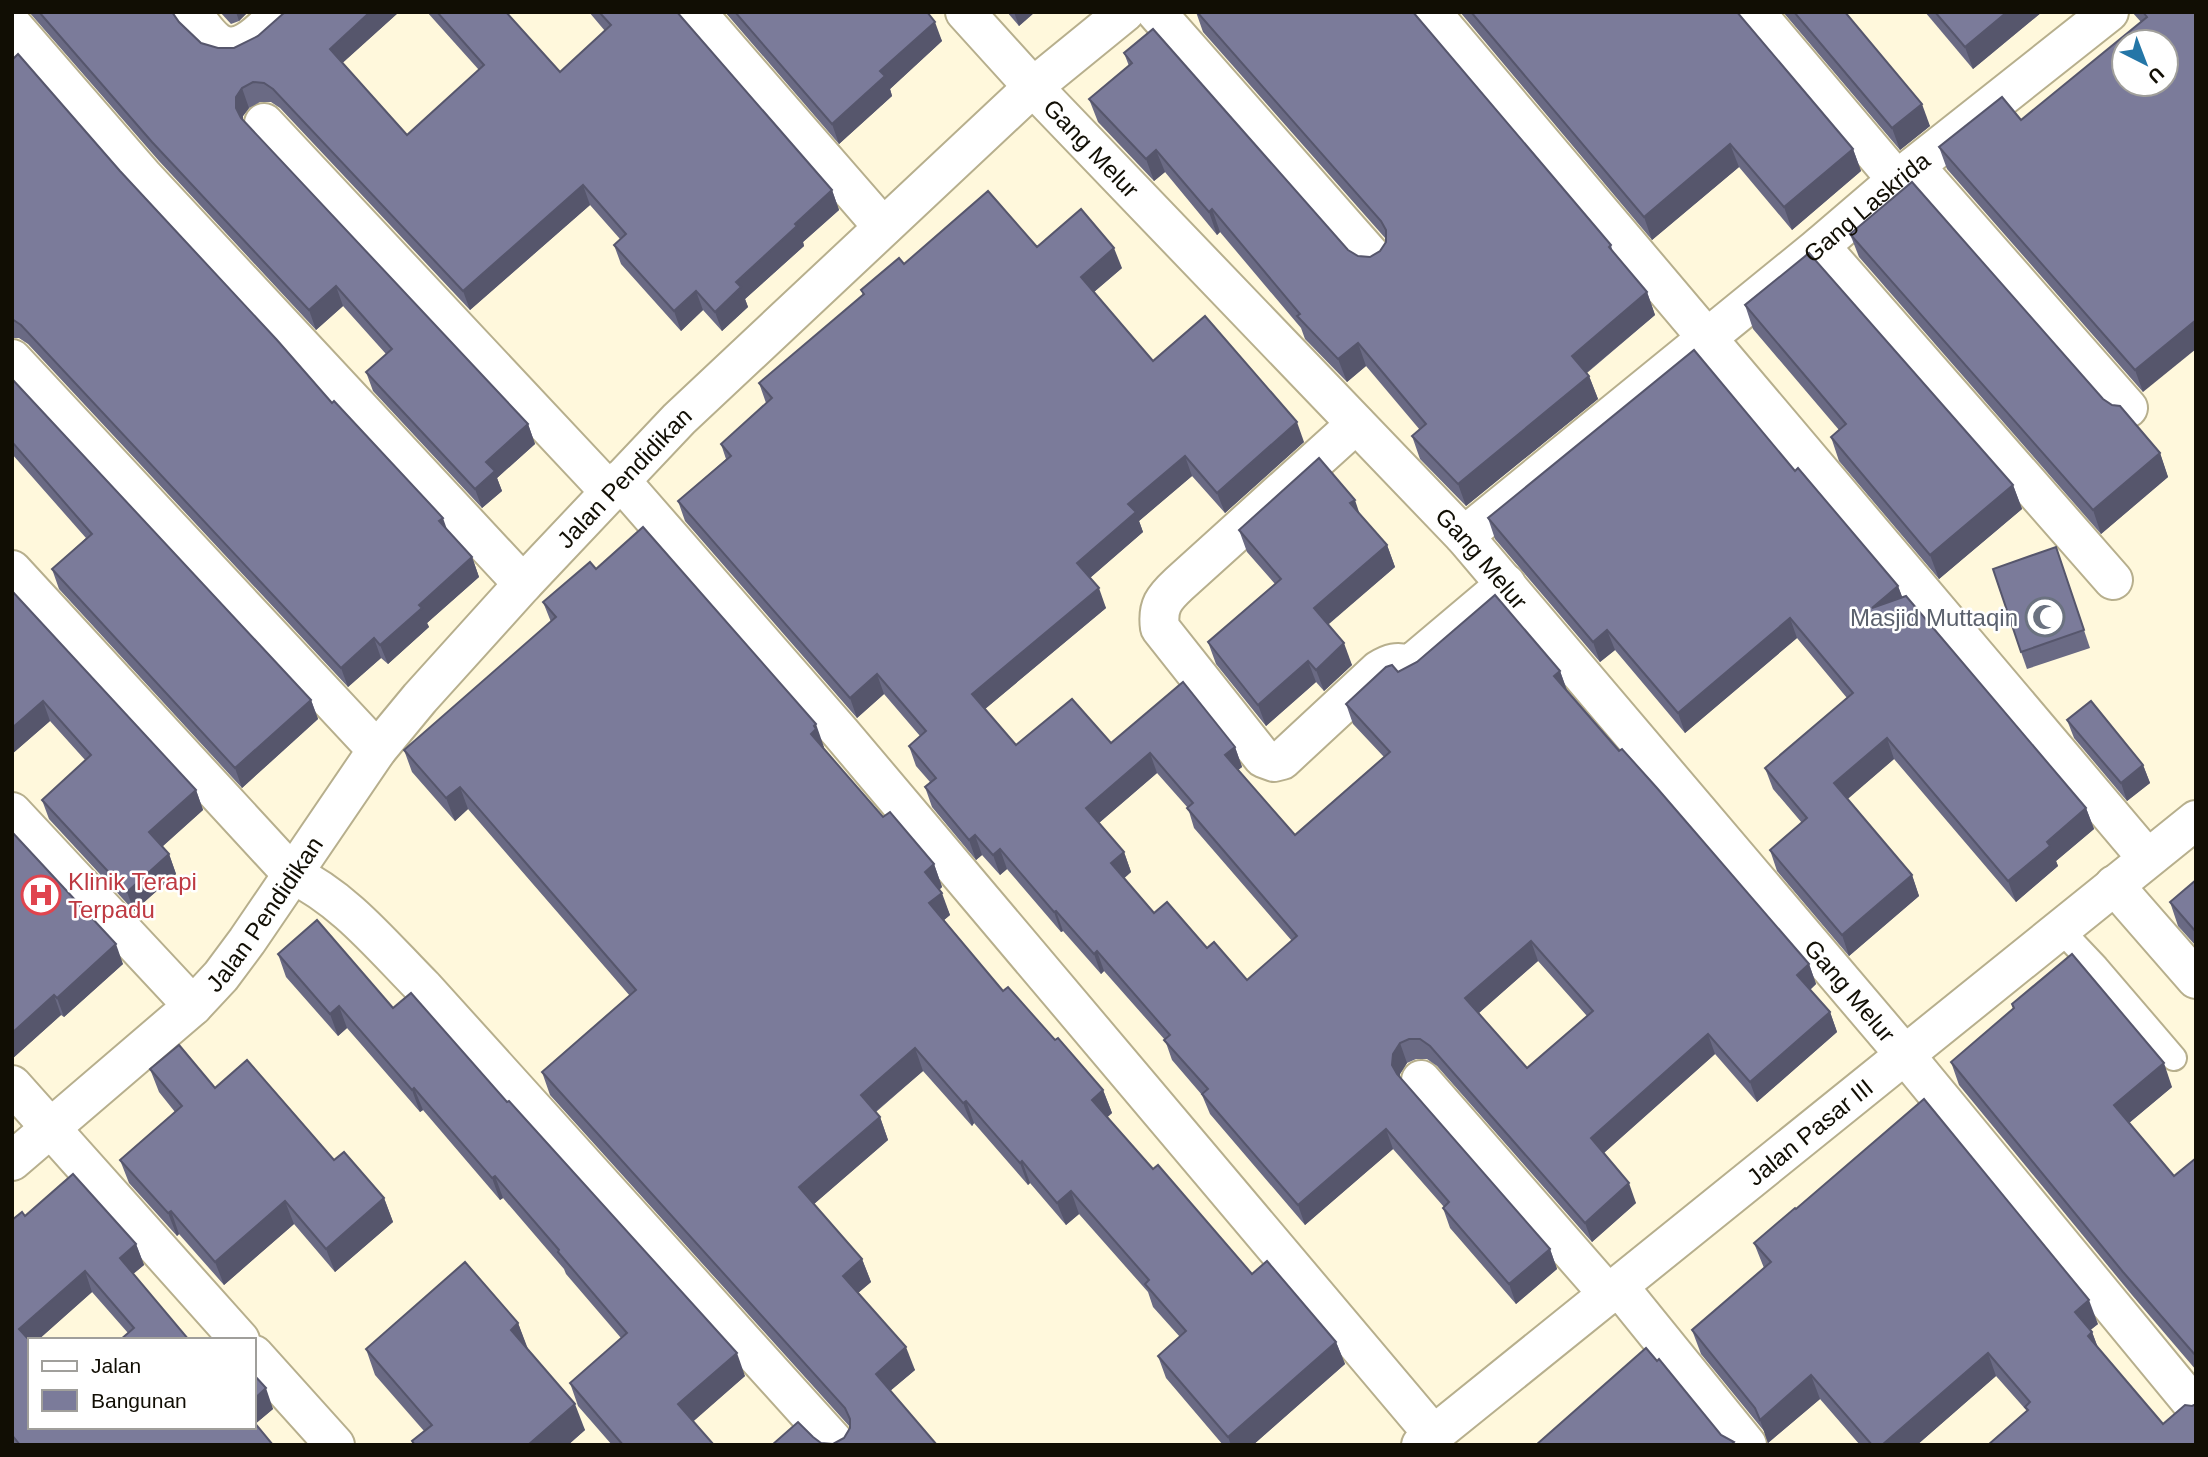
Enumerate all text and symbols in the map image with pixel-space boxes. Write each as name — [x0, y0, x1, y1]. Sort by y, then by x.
north arrow — [2110, 28, 2180, 98]
text: U — [2144, 63, 2168, 88]
street label: Gang Melur — [1039, 94, 1145, 203]
street label: Gang Laskrida — [1798, 146, 1935, 267]
street label: Jalan Pendidikan — [551, 401, 696, 553]
street label: Gang Melur — [1430, 502, 1533, 614]
mosque icon: Masjid Muttaqin — [2024, 596, 2066, 638]
place label: Masjid Muttaqin — [1850, 604, 2018, 631]
street label: Jalan Pendidikan — [200, 831, 328, 997]
place label: Klinik Terapi Terpadu — [68, 868, 197, 923]
hospital icon: Klinik Terapi Terpadu — [20, 874, 62, 916]
street label: Gang Melur — [1799, 934, 1901, 1047]
street label: Jalan Pasar III — [1741, 1073, 1878, 1190]
legend — [28, 1338, 256, 1429]
text: Jalan — [91, 1354, 141, 1377]
text: Bangunan — [91, 1389, 187, 1412]

